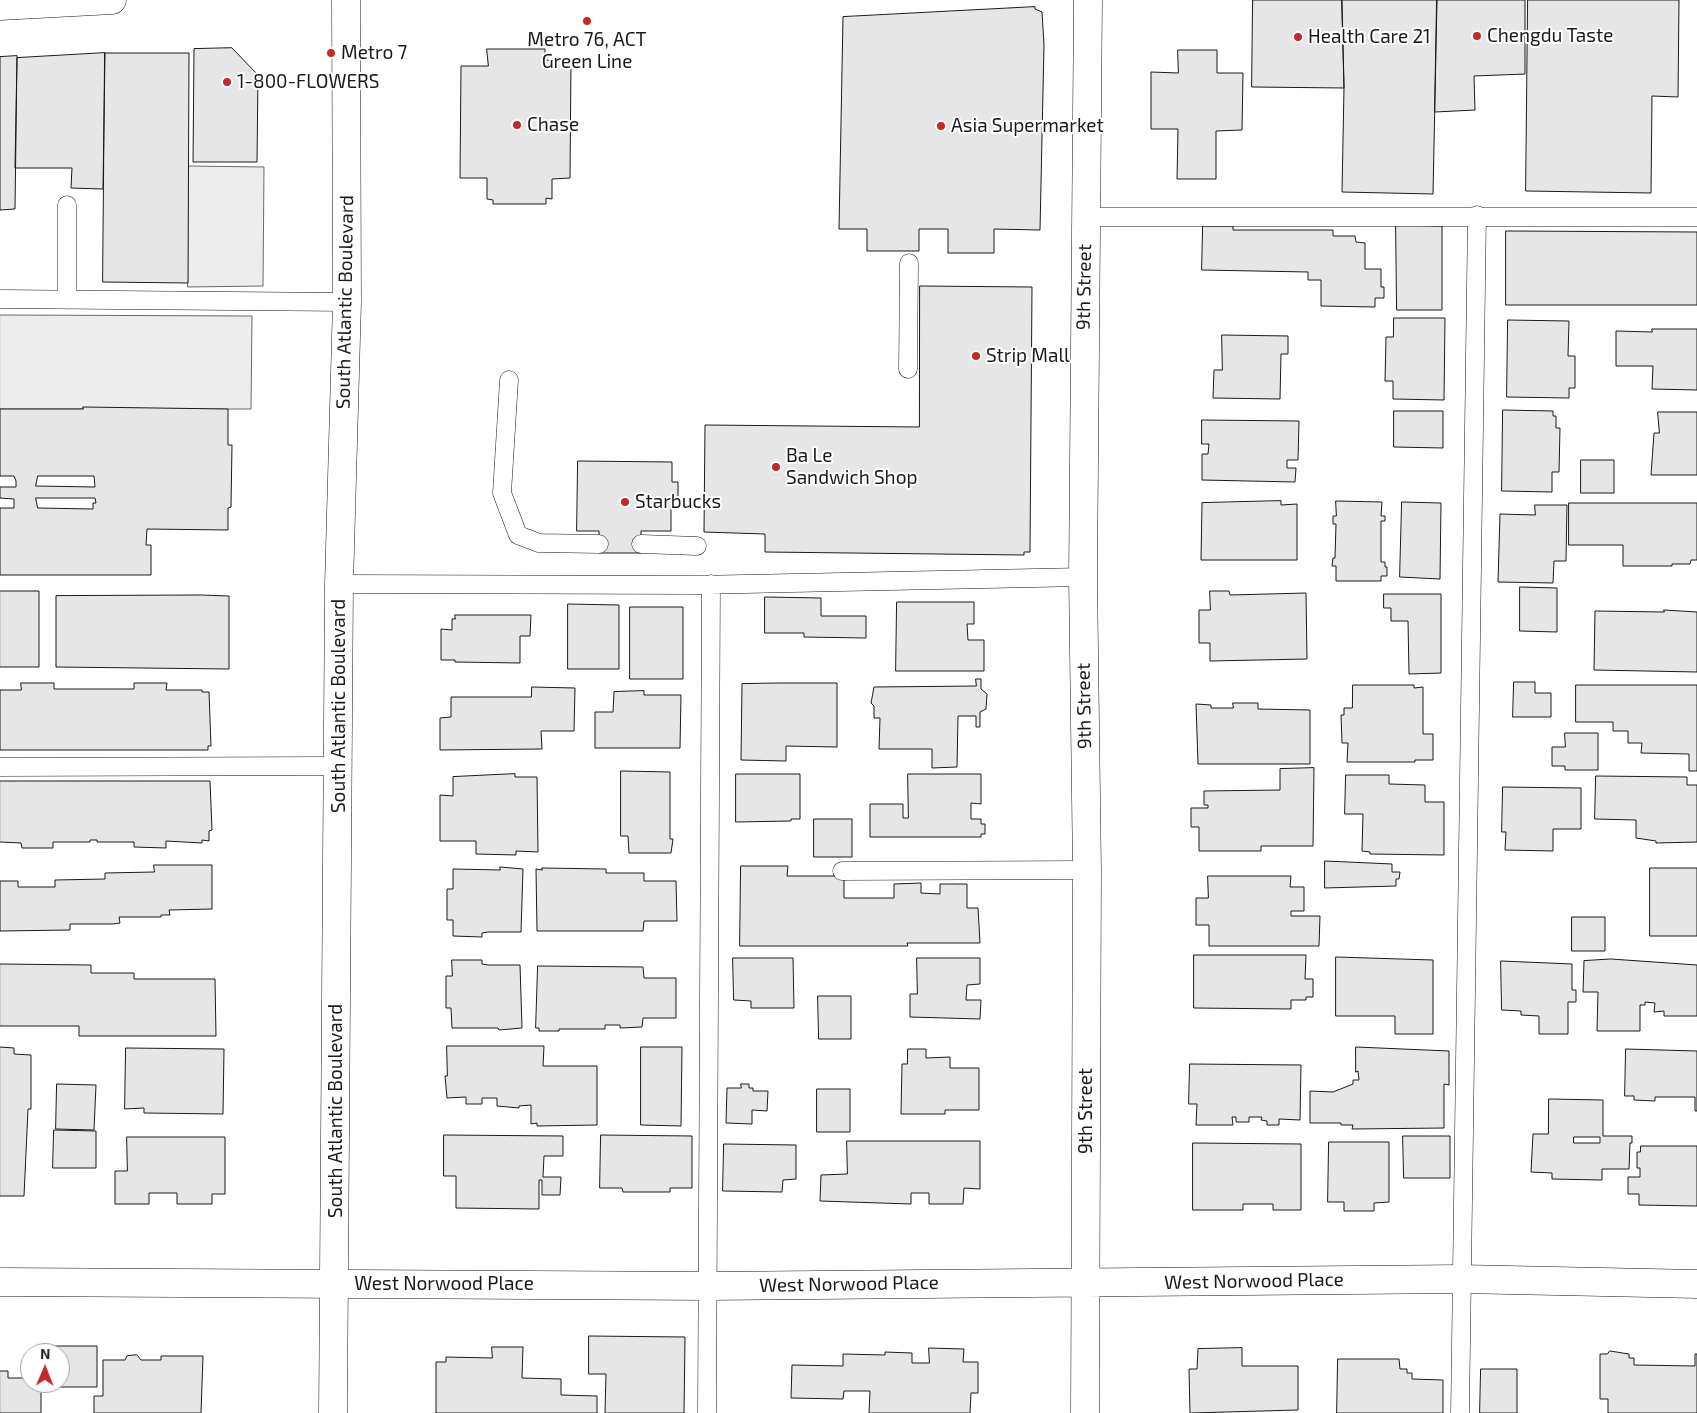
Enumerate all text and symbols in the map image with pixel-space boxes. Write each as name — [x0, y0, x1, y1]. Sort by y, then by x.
marker: Metro 76, ACT Green Line — [581, 15, 593, 27]
place label: Chengdu Taste — [1487, 25, 1613, 47]
place label: Health Care 21 — [1308, 26, 1431, 48]
place label: Metro 76, ACT Green Line — [527, 29, 647, 73]
marker: Chengdu Taste — [1471, 30, 1483, 42]
marker: Health Care 21 — [1292, 31, 1304, 43]
place label: Metro 7 — [341, 42, 407, 64]
marker: Metro 7 — [325, 47, 337, 59]
place label: 1-800-FLOWERS — [237, 71, 380, 93]
marker: 1-800-FLOWERS — [221, 76, 233, 88]
place label: Chase — [527, 114, 579, 136]
place label: Asia Supermarket — [951, 115, 1104, 137]
marker: Chase — [511, 119, 523, 131]
marker: Asia Supermarket — [935, 120, 947, 132]
street label: South Atlantic Boulevard — [332, 195, 358, 409]
street label: 9th Street — [1072, 244, 1096, 330]
place label: Strip Mall — [986, 345, 1070, 367]
marker: Strip Mall — [970, 350, 982, 362]
place label: Ba Le Sandwich Shop — [786, 445, 917, 489]
marker: Ba Le Sandwich Shop — [770, 461, 782, 473]
place label: Starbucks — [635, 491, 721, 513]
marker: Starbucks — [619, 496, 631, 508]
street label: South Atlantic Boulevard — [328, 599, 350, 813]
street label: 9th Street — [1072, 663, 1096, 749]
street label: South Atlantic Boulevard — [325, 1004, 347, 1218]
street label: 9th Street — [1075, 1068, 1097, 1154]
street label: West Norwood Place — [1164, 1268, 1344, 1294]
street label: West Norwood Place — [759, 1271, 939, 1297]
street label: West Norwood Place — [354, 1273, 534, 1295]
north arrow — [20, 1343, 70, 1393]
text: N — [40, 1345, 50, 1362]

